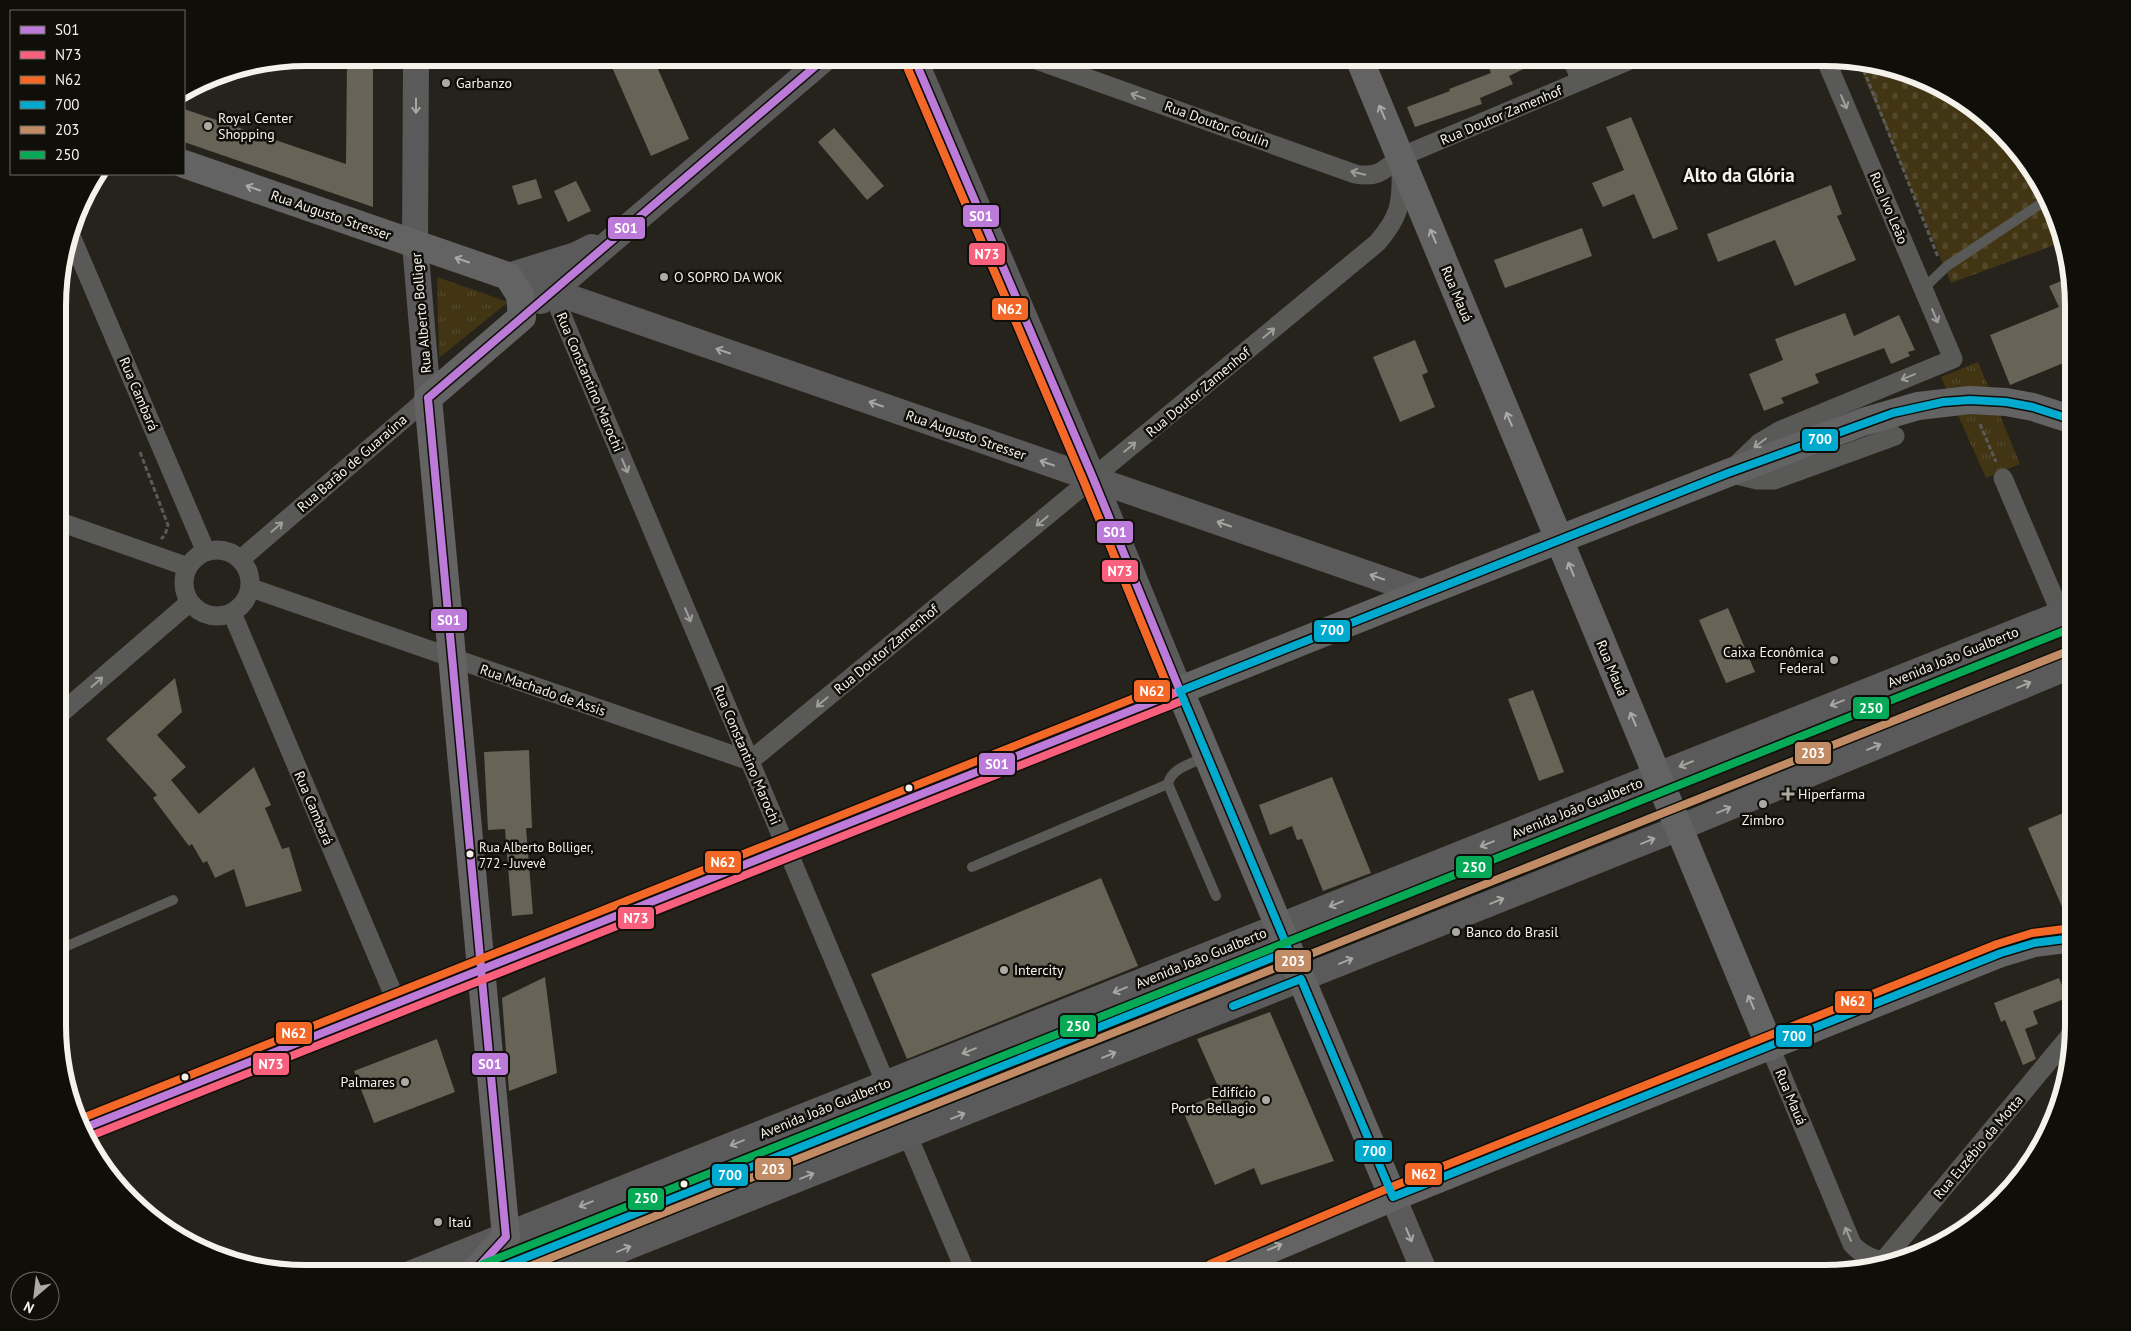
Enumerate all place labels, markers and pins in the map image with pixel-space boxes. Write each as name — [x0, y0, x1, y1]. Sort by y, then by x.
place label: Garbanzo — [456, 74, 512, 92]
marker: Garbanzo — [440, 77, 452, 89]
place label: Royal Center Shopping — [218, 109, 293, 143]
marker: Royal Center Shopping — [202, 120, 214, 132]
place label: O SOPRO DA WOK — [674, 268, 783, 286]
marker: O SOPRO DA WOK — [658, 271, 670, 283]
place label: Caixa Econômica Federal — [1723, 643, 1824, 677]
marker: Caixa Econômica Federal — [1828, 654, 1840, 666]
unlabelled marker — [904, 783, 914, 793]
place label: Hiperfarma — [1798, 785, 1865, 803]
marker: Hiperfarma — [1782, 788, 1794, 800]
marker: Zimbro — [1757, 798, 1769, 810]
place label: Zimbro — [1742, 811, 1784, 829]
place label: Rua Alberto Bolliger, 772 - Juvevê — [479, 839, 594, 872]
marker: Rua Alberto Bolliger, 772 - Juvevê — [465, 849, 475, 859]
place label: Banco do Brasil — [1466, 923, 1558, 941]
marker: Banco do Brasil — [1450, 926, 1462, 938]
place label: Intercity — [1014, 961, 1064, 979]
marker: Intercity — [998, 964, 1010, 976]
unlabelled marker — [180, 1072, 190, 1082]
place label: Palmares — [341, 1073, 395, 1091]
marker: Palmares — [399, 1076, 411, 1088]
place label: Edifício Porto Bellagio — [1171, 1083, 1256, 1117]
marker: Edifício Porto Bellagio — [1260, 1094, 1272, 1106]
unlabelled marker — [679, 1179, 689, 1189]
place label: Itaú — [448, 1213, 471, 1231]
marker: Itaú — [432, 1216, 444, 1228]

